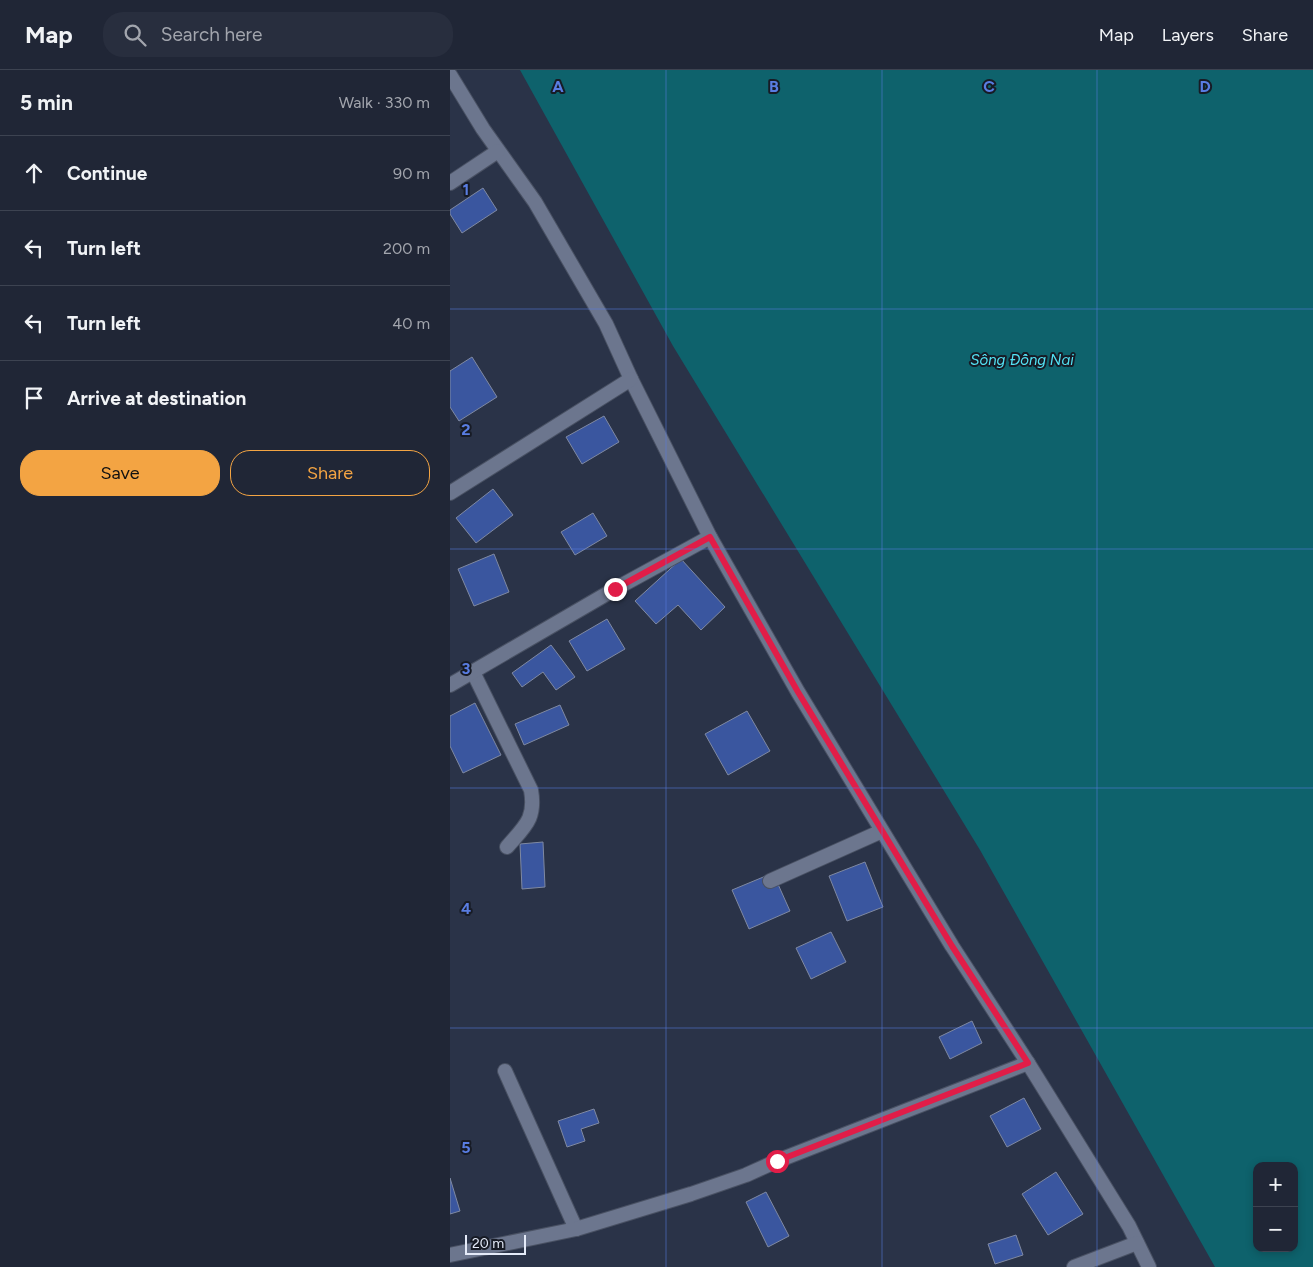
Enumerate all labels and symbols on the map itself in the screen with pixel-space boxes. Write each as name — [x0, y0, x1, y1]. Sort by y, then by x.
text: A — [552, 77, 564, 96]
text: B — [769, 77, 779, 96]
text: C — [983, 77, 995, 96]
text: D — [1199, 77, 1211, 96]
text: 1 — [463, 180, 469, 199]
water label: Sông Đồng Nai — [970, 351, 1074, 369]
text: 2 — [461, 420, 471, 439]
route end — [604, 578, 627, 601]
text: 3 — [462, 659, 471, 678]
text: 4 — [461, 899, 471, 918]
text: 5 — [461, 1138, 471, 1157]
route start — [766, 1150, 789, 1173]
scale bar — [465, 1232, 526, 1255]

